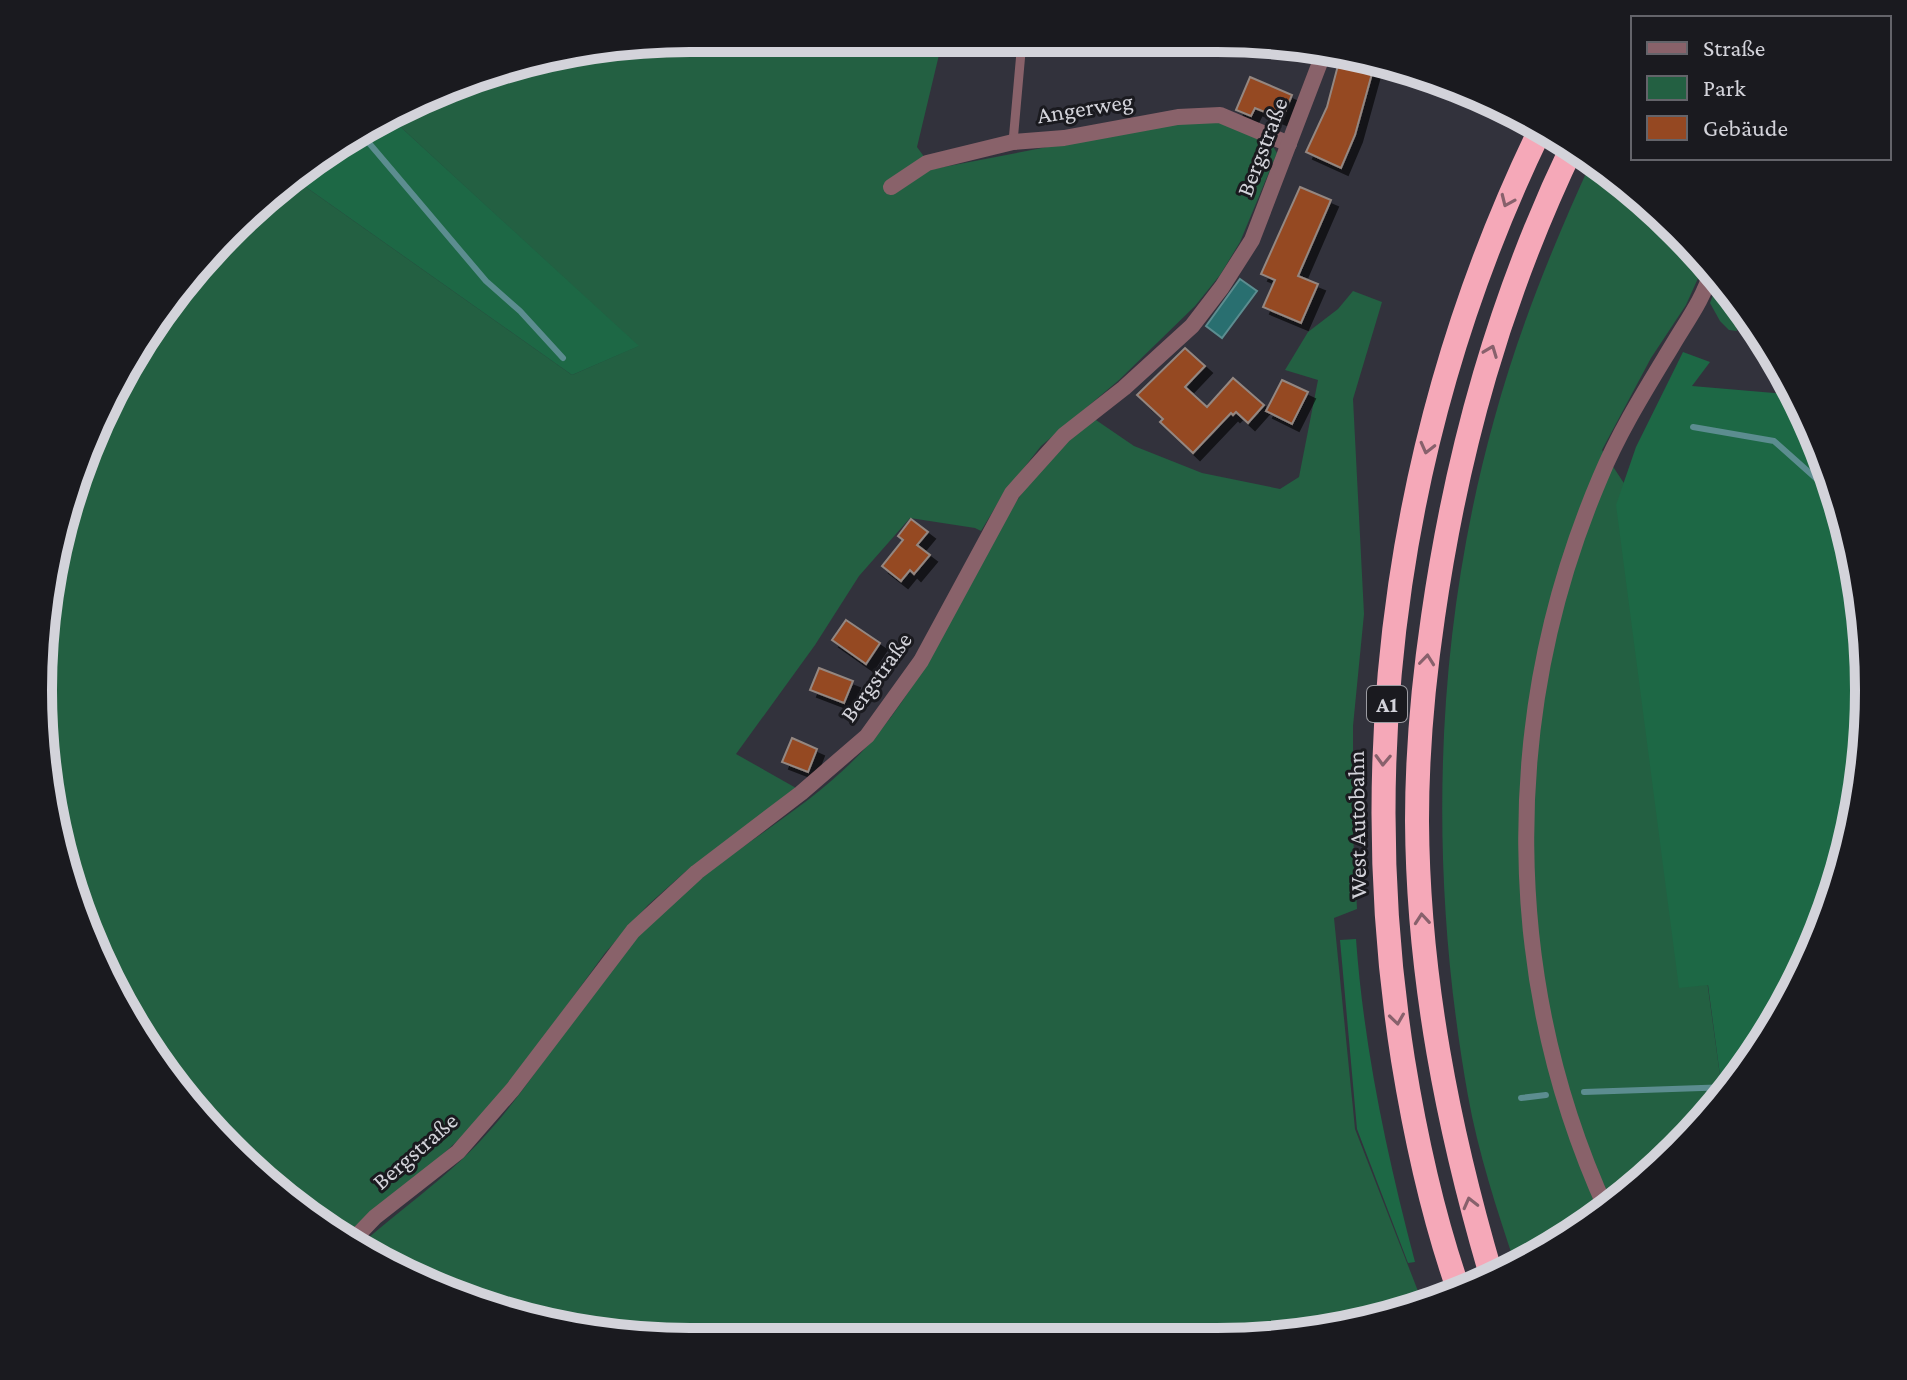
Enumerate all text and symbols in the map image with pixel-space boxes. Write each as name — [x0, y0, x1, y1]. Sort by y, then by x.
legend — [1631, 16, 1891, 160]
text: Straße — [1703, 34, 1765, 61]
text: Park — [1703, 74, 1746, 101]
street label: Angerweg — [1035, 87, 1135, 128]
street label: Bergstraße — [1230, 94, 1293, 200]
text: Gebäude — [1703, 114, 1788, 141]
one-way arrow — [1501, 193, 1517, 207]
one-way arrow — [1481, 345, 1498, 359]
one-way arrow — [1419, 440, 1436, 454]
street label: Bergstraße — [834, 627, 917, 727]
one-way arrow — [1419, 653, 1436, 666]
road number: A1 — [1367, 686, 1407, 722]
street label: West Autobahn — [1342, 750, 1371, 899]
one-way arrow — [1375, 754, 1392, 767]
one-way arrow — [1414, 912, 1431, 925]
one-way arrow — [1388, 1013, 1405, 1026]
street label: Bergstraße — [367, 1106, 463, 1195]
one-way arrow — [1463, 1196, 1480, 1210]

